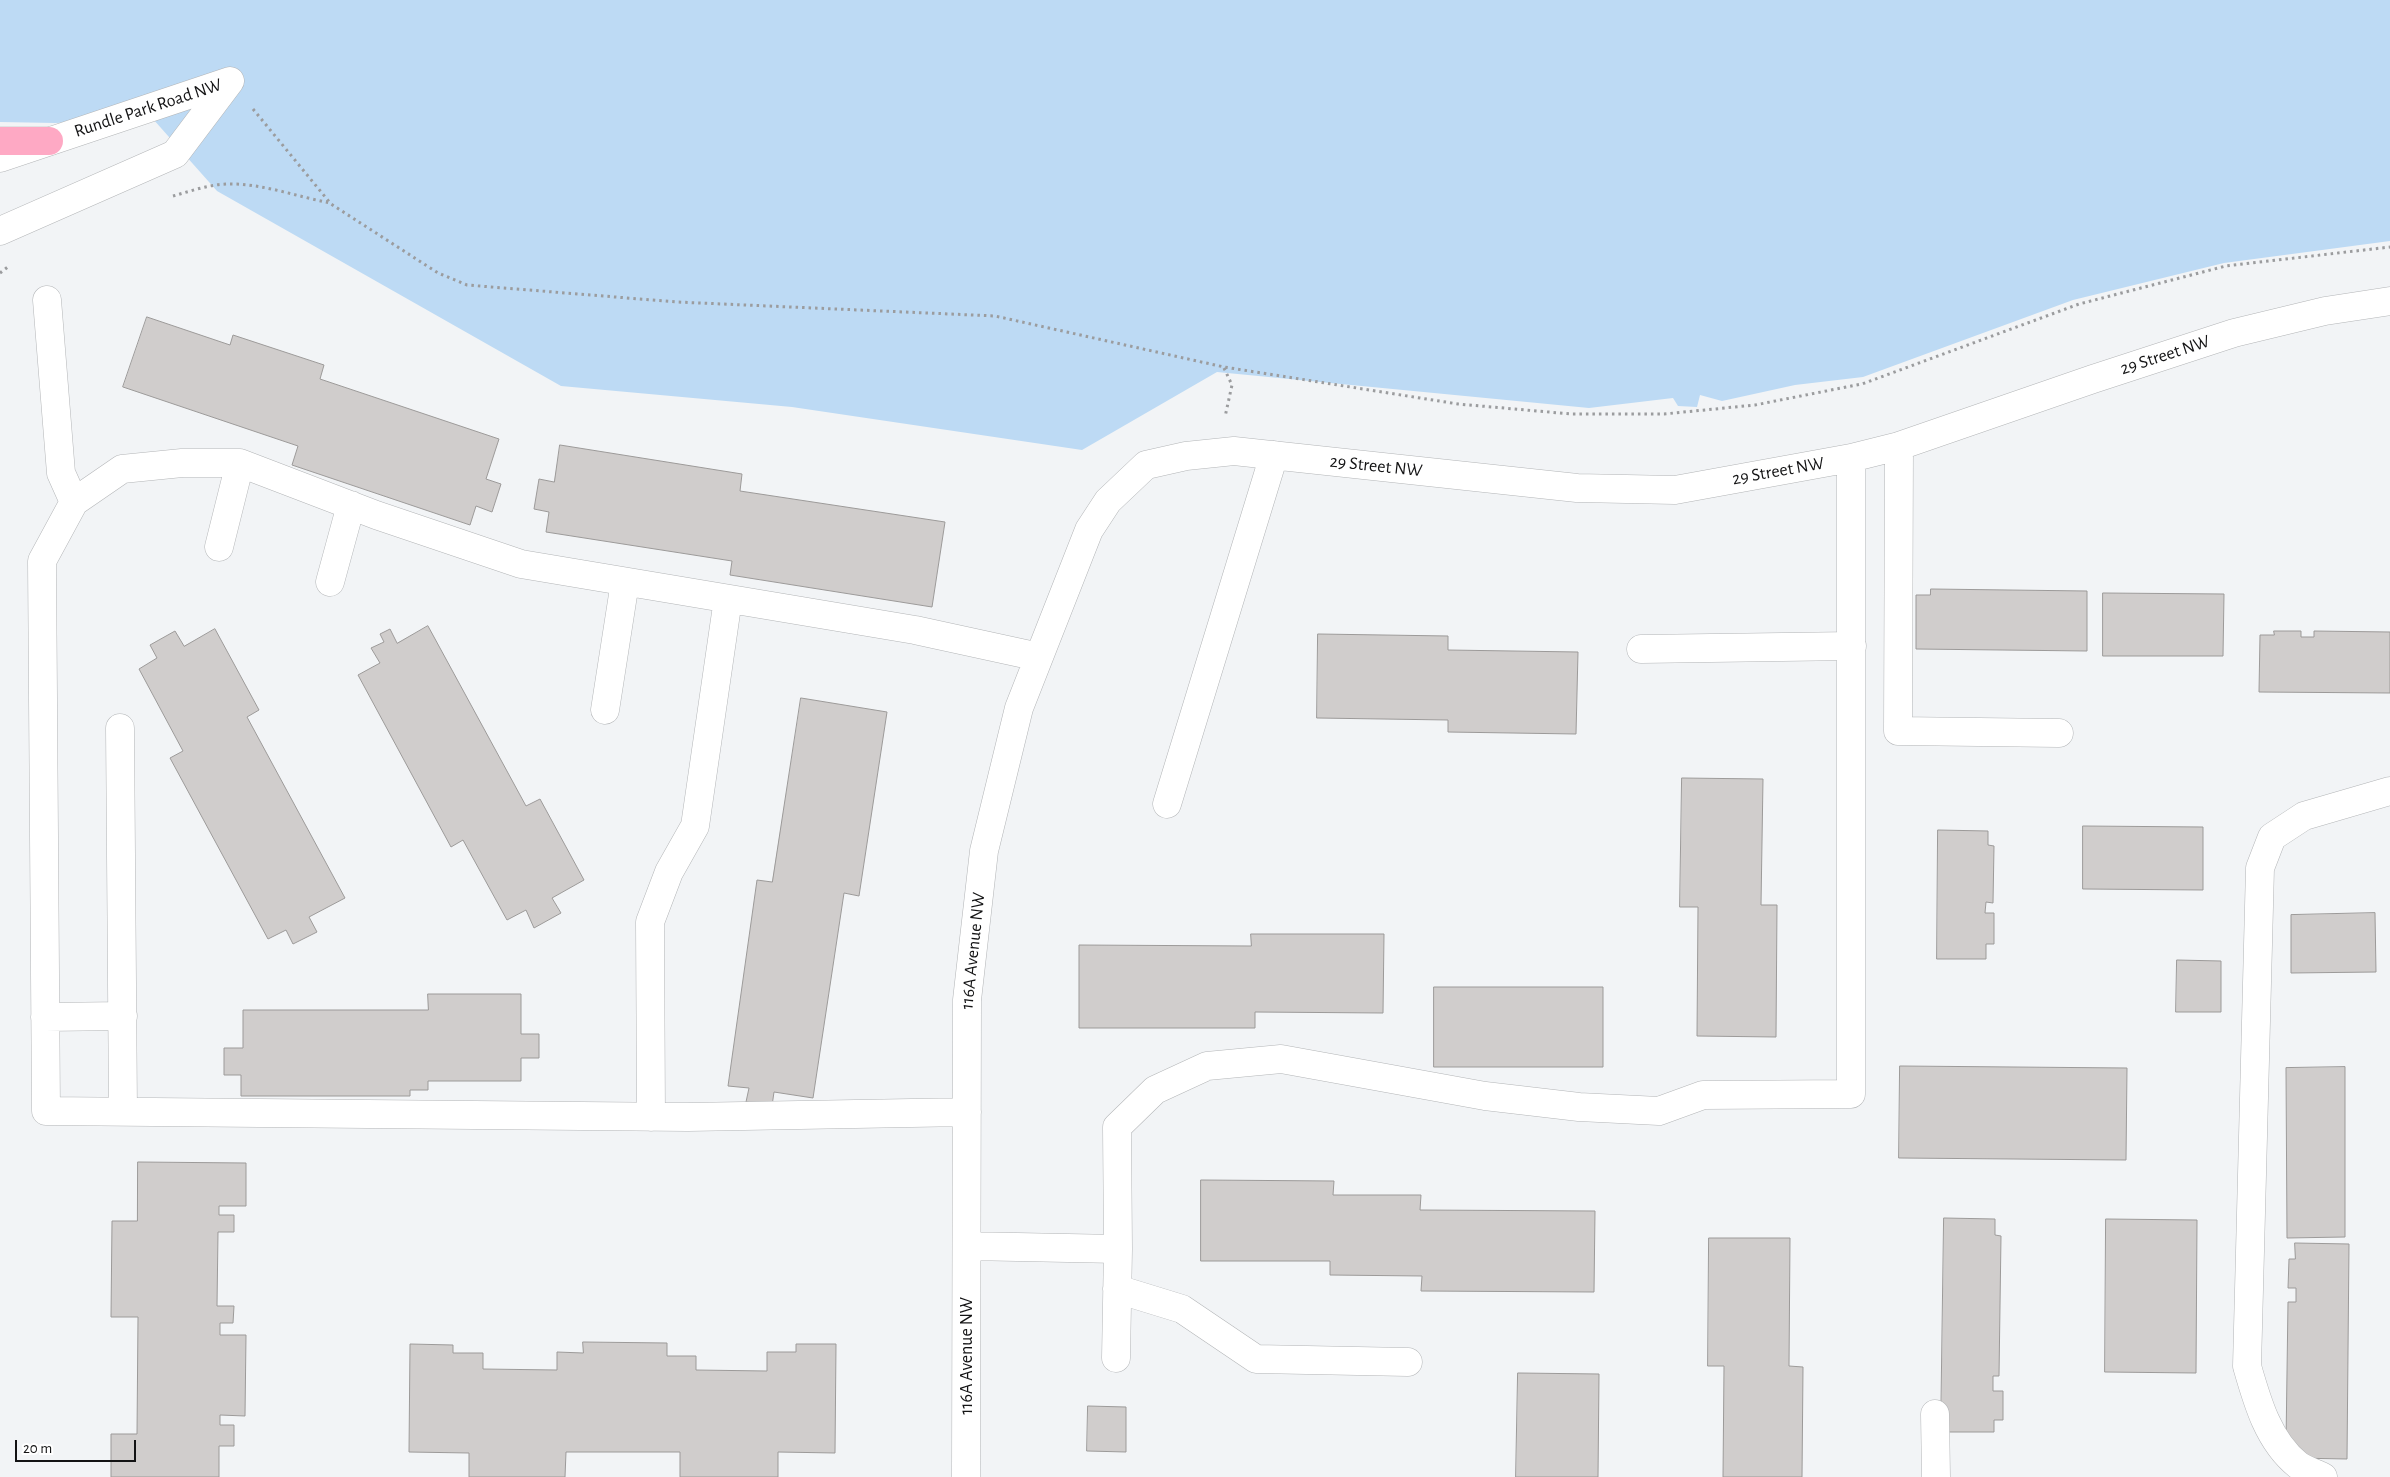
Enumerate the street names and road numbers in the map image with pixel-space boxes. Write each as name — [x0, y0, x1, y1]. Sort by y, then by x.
street label: Rundle Park Road NW — [72, 74, 224, 142]
street label: 29 Street NW — [2117, 330, 2213, 380]
street label: 29 Street NW — [1329, 450, 1423, 482]
street label: 29 Street NW — [1730, 452, 1826, 490]
street label: 116A Avenue NW — [956, 891, 990, 1011]
street label: 116A Avenue NW — [956, 1297, 978, 1415]

